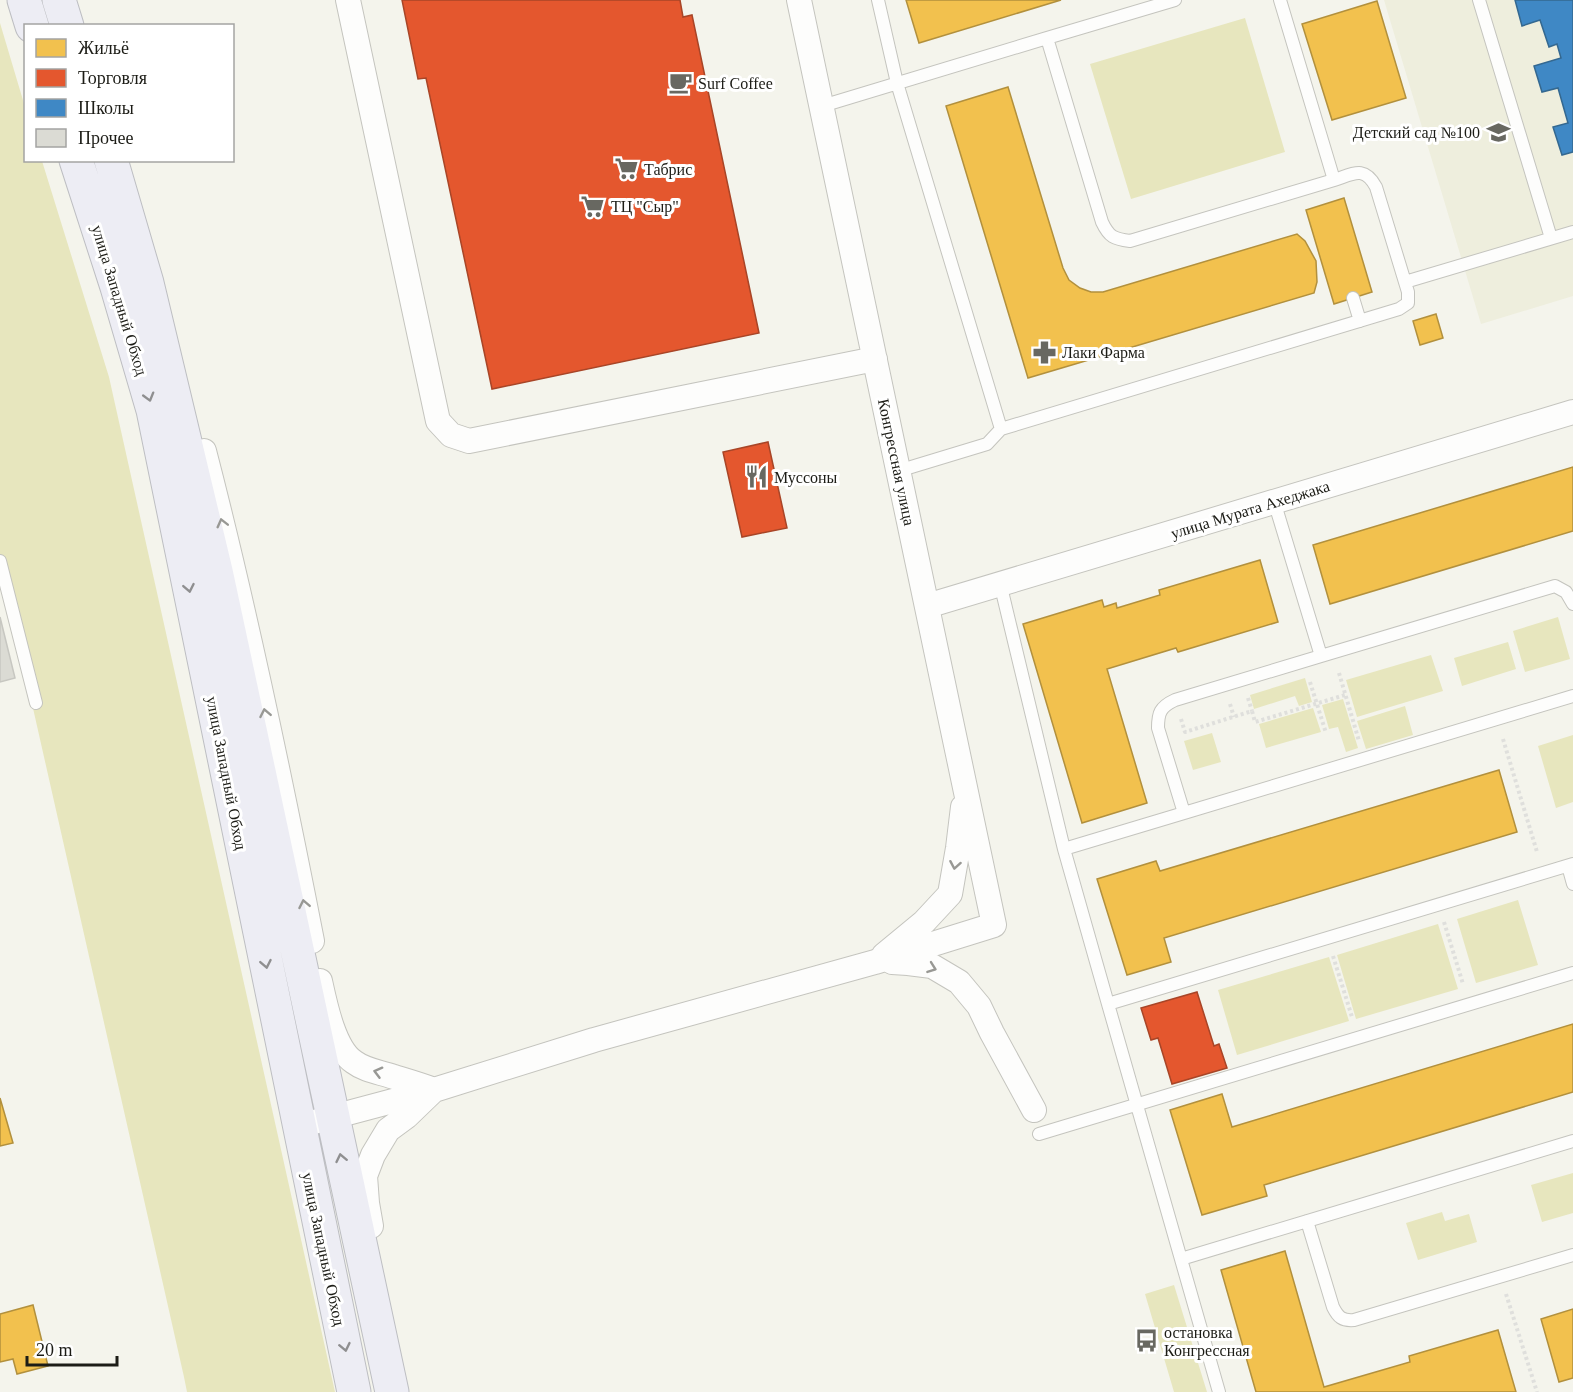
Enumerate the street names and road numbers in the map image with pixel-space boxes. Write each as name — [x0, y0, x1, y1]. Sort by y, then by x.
street label: улица Западный Обход — [88, 223, 150, 378]
street label: Конгрессная улица — [874, 397, 918, 527]
street label: улица Мурата Ахеджака — [1169, 477, 1332, 543]
street label: улица Западный Обход — [202, 695, 250, 852]
street label: улица Западный Обход — [298, 1171, 348, 1327]

